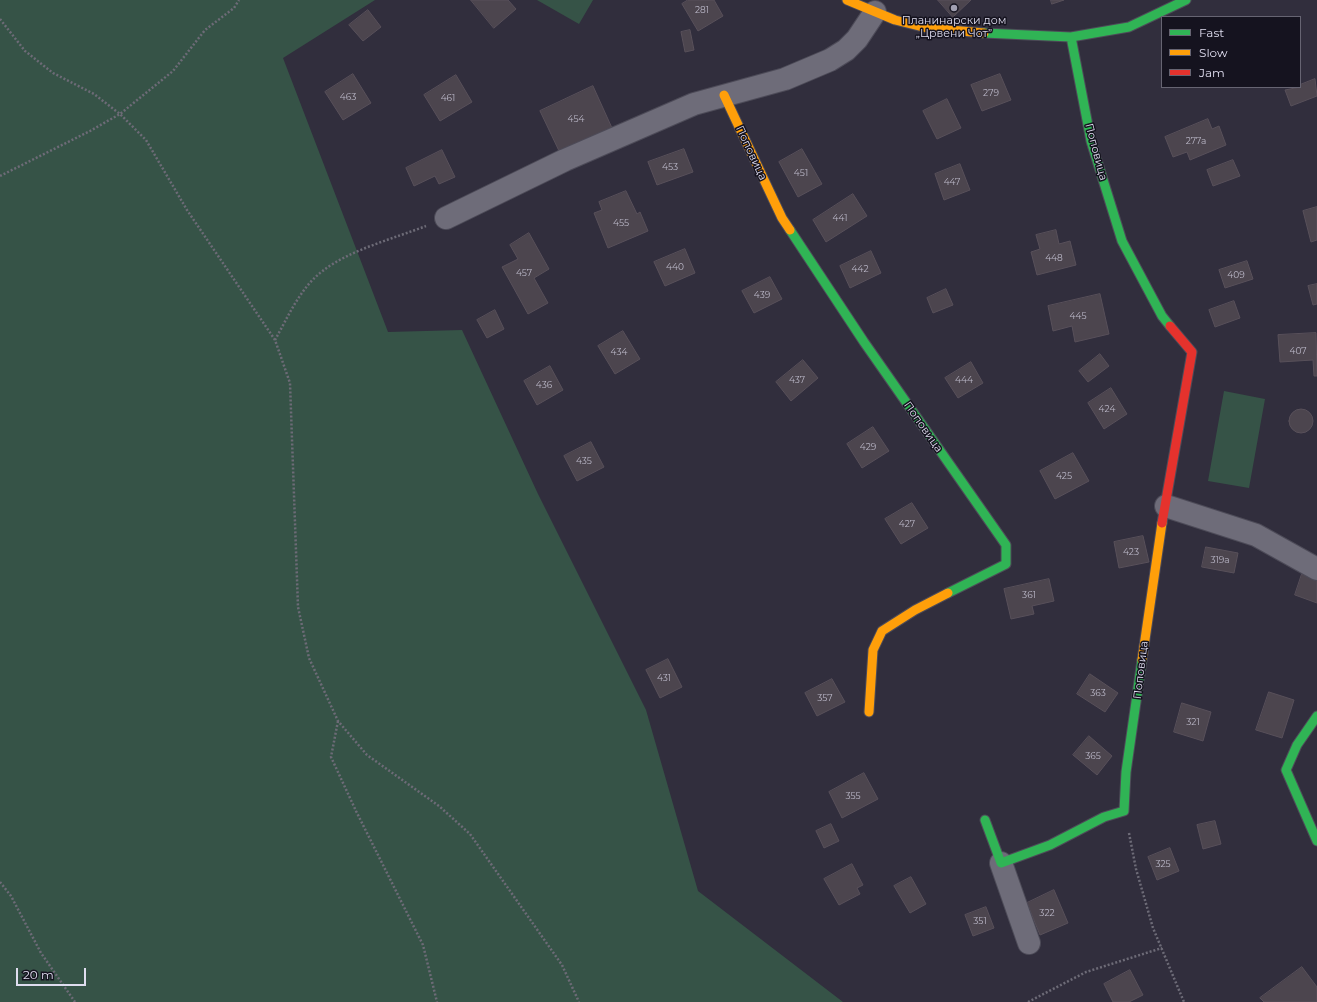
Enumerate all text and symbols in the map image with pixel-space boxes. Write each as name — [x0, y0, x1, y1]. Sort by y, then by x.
marker: Планинарски дом „Црвени Чот” — [949, 3, 959, 13]
house number: 281 — [695, 5, 709, 15]
place label: Планинарски дом „Црвени Чот” — [902, 14, 1006, 40]
legend — [1161, 16, 1301, 88]
text: Fast — [1199, 25, 1224, 40]
text: Slow — [1199, 45, 1228, 60]
text: Jam — [1199, 65, 1225, 80]
house number: 279 — [983, 88, 999, 98]
house number: 463 — [340, 92, 356, 102]
house number: 461 — [441, 93, 455, 103]
house number: 454 — [568, 114, 584, 124]
street label: Поповица — [1082, 122, 1110, 182]
street label: Поповица — [733, 124, 769, 182]
house number: 277a — [1186, 136, 1206, 146]
house number: 453 — [662, 162, 678, 172]
house number: 451 — [794, 168, 808, 178]
house number: 447 — [944, 177, 960, 187]
house number: 441 — [833, 213, 847, 223]
house number: 455 — [613, 218, 629, 228]
house number: 448 — [1045, 253, 1063, 263]
house number: 440 — [666, 262, 684, 272]
house number: 442 — [852, 264, 868, 274]
house number: 457 — [516, 268, 532, 278]
house number: 409 — [1227, 270, 1245, 280]
house number: 439 — [754, 290, 770, 300]
house number: 445 — [1070, 311, 1086, 321]
house number: 407 — [1289, 346, 1307, 356]
house number: 434 — [611, 347, 627, 357]
house number: 437 — [789, 375, 805, 385]
house number: 444 — [955, 375, 973, 385]
house number: 436 — [536, 380, 552, 390]
street label: Поповица — [901, 399, 945, 455]
house number: 424 — [1099, 404, 1115, 414]
house number: 429 — [860, 442, 876, 452]
house number: 435 — [576, 456, 592, 466]
house number: 425 — [1056, 471, 1072, 481]
house number: 427 — [899, 519, 915, 529]
house number: 423 — [1123, 547, 1139, 557]
house number: 319a — [1210, 555, 1230, 565]
house number: 361 — [1022, 590, 1036, 600]
street label: Поповица — [1131, 640, 1151, 700]
house number: 431 — [657, 673, 671, 683]
house number: 363 — [1090, 688, 1106, 698]
house number: 357 — [817, 693, 833, 703]
house number: 321 — [1186, 717, 1200, 727]
house number: 365 — [1085, 751, 1101, 761]
house number: 355 — [845, 791, 861, 801]
house number: 325 — [1155, 859, 1171, 869]
house number: 322 — [1039, 908, 1055, 918]
house number: 351 — [973, 916, 987, 926]
scale bar — [18, 960, 88, 986]
text: 20 m — [23, 967, 54, 982]

